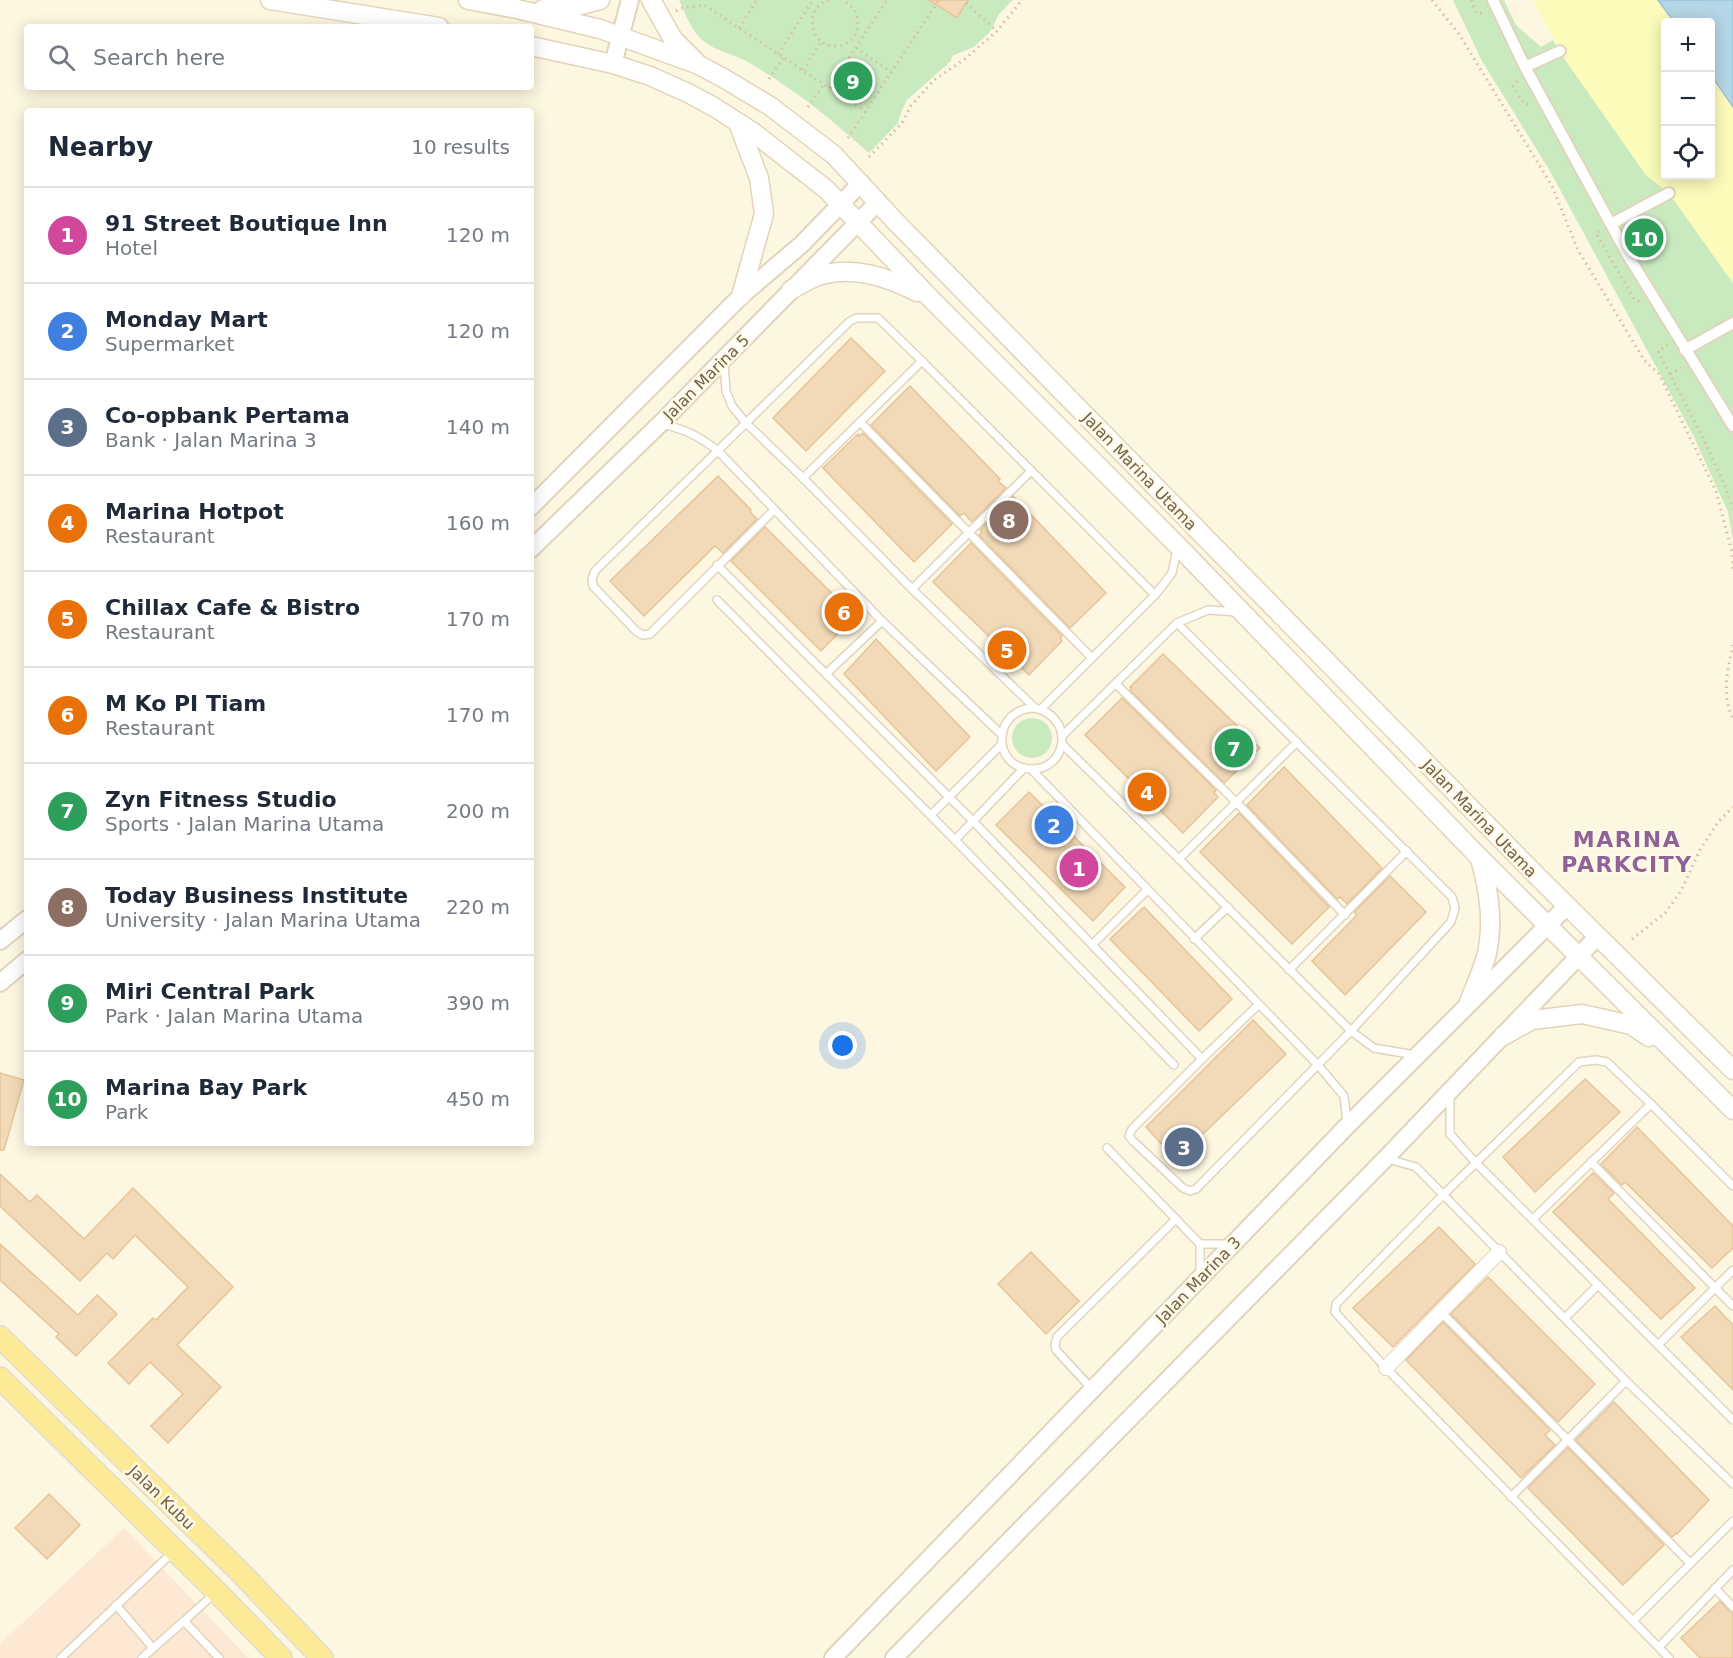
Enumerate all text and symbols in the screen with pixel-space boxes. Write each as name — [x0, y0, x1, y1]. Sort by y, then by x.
map controls — [1661, 18, 1715, 180]
button: + — [1661, 18, 1715, 72]
search box — [24, 24, 534, 90]
icon: search — [45, 41, 78, 74]
text: Search here — [93, 45, 225, 70]
pin: 9 — [834, 58, 872, 104]
button: − — [1661, 72, 1715, 126]
button: locate — [1661, 126, 1715, 180]
text: Nearby — [48, 132, 153, 162]
text: 10 results — [411, 135, 510, 159]
text: 91 Street Boutique Inn — [105, 211, 388, 236]
pin: 10 — [1624, 216, 1664, 260]
text: 1 — [61, 223, 74, 247]
text: 120 m — [446, 223, 510, 247]
text: Hotel — [105, 236, 158, 260]
text: Monday Mart — [105, 307, 268, 332]
text: 2 — [61, 319, 74, 343]
text: 120 m — [446, 319, 510, 343]
street label: Jalan Marina 5 — [659, 330, 753, 425]
text: Supermarket — [105, 332, 234, 356]
text: Co-opbank Pertama — [105, 403, 350, 428]
street label: Jalan Marina Utama — [1078, 408, 1201, 534]
text: 3 — [61, 415, 74, 439]
text: 140 m — [446, 415, 510, 439]
text: Bank · Jalan Marina 3 — [105, 428, 317, 452]
pin: 8 — [990, 498, 1028, 542]
text: Marina Hotpot — [105, 499, 284, 524]
text: 4 — [61, 511, 74, 535]
text: 160 m — [446, 511, 510, 535]
text: Restaurant — [105, 524, 215, 548]
pin: 6 — [824, 590, 864, 634]
text: Chillax Cafe & Bistro — [105, 595, 360, 620]
text: 5 — [61, 607, 74, 631]
text: 170 m — [446, 607, 510, 631]
text: Restaurant — [105, 620, 215, 644]
pin: 5 — [988, 628, 1026, 672]
text: M Ko PI Tiam — [105, 691, 266, 716]
text: 6 — [61, 703, 74, 727]
text: 170 m — [446, 703, 510, 727]
text: Restaurant — [105, 716, 215, 740]
pin: 7 — [1214, 726, 1254, 771]
street label: Jalan Marina Utama — [1418, 755, 1541, 881]
pin: 4 — [1128, 770, 1166, 814]
text: Zyn Fitness Studio — [105, 787, 337, 812]
text: 7 — [61, 799, 74, 823]
text: 200 m — [446, 799, 510, 823]
pin: 2 — [1034, 802, 1074, 848]
text: Sports · Jalan Marina Utama — [105, 812, 384, 836]
district label: MARINA PARKCITY — [1561, 827, 1693, 877]
pin: 1 — [1060, 846, 1098, 890]
text: Today Business Institute — [105, 883, 408, 908]
text: 8 — [61, 895, 74, 919]
text: 220 m — [446, 895, 510, 919]
text: University · Jalan Marina Utama — [105, 908, 421, 932]
text: Miri Central Park — [105, 979, 314, 1004]
text: 9 — [61, 991, 74, 1015]
text: 390 m — [446, 991, 510, 1015]
text: Park · Jalan Marina Utama — [105, 1004, 363, 1028]
your location — [828, 1031, 857, 1060]
text: Marina Bay Park — [105, 1075, 307, 1100]
text: 10 — [54, 1087, 81, 1111]
text: 450 m — [446, 1087, 510, 1111]
text: Park — [105, 1100, 148, 1124]
pin: 3 — [1164, 1124, 1204, 1170]
street label: Jalan Marina 3 — [1151, 1233, 1245, 1329]
street label: Jalan Kubu — [124, 1461, 199, 1533]

